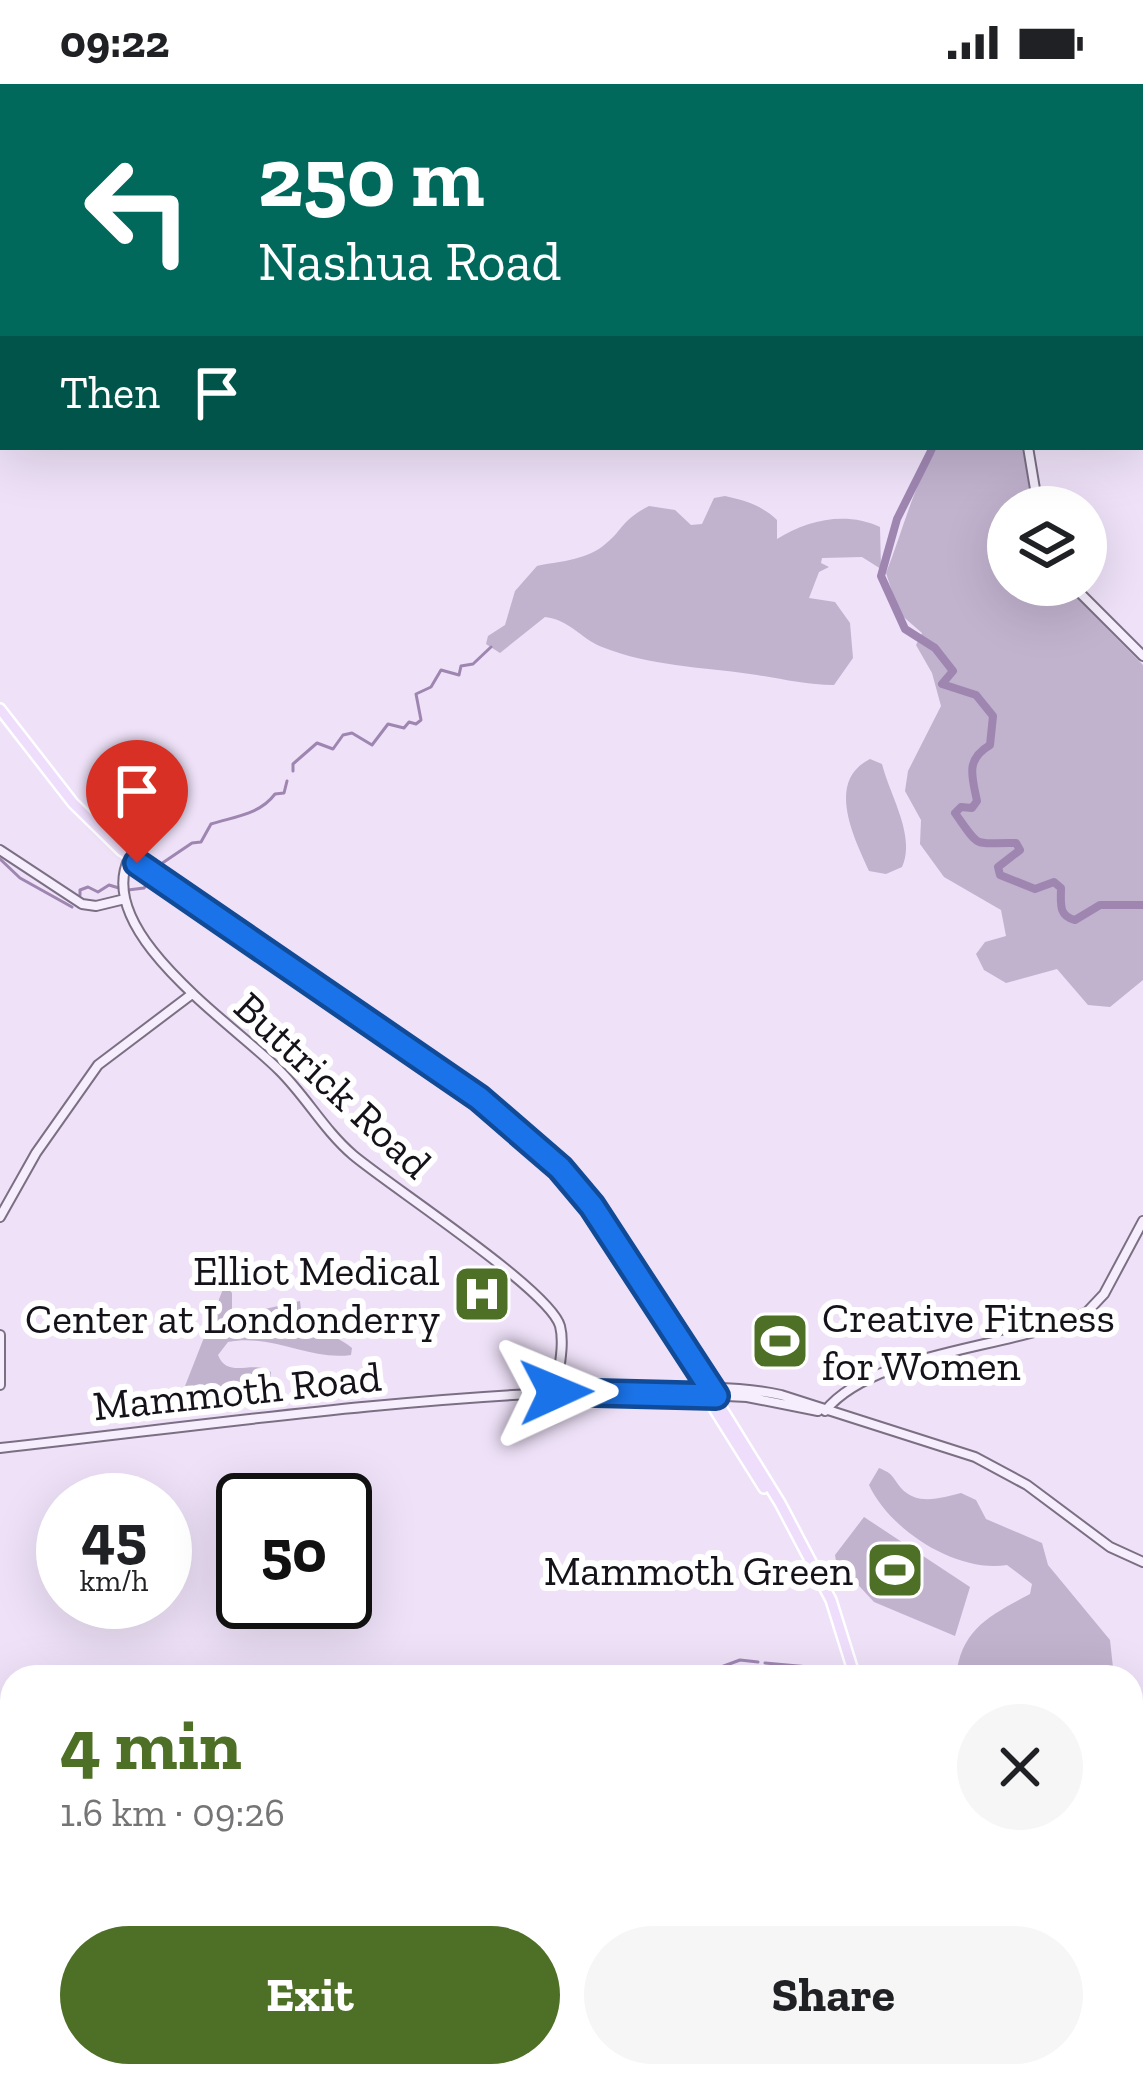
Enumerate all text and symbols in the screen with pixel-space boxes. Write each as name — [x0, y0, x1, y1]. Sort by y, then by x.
text: 09:22 — [60, 15, 170, 69]
text: 250 m — [258, 127, 485, 228]
icon: left — [60, 132, 216, 288]
text: Nashua Road — [258, 229, 561, 294]
icon: arrive — [184, 360, 250, 426]
text: Then — [60, 366, 160, 420]
map controls — [987, 486, 1107, 606]
button: layers — [987, 486, 1107, 606]
pin — [86, 740, 188, 863]
icon: arrive — [104, 758, 170, 824]
street label: Buttrick Road — [224, 981, 442, 1189]
place label: Elliot Medical Center at Londonderry — [25, 1245, 441, 1344]
hospital icon: Elliot Medical Center at Londonderry — [451, 1263, 513, 1325]
place label: Creative Fitness for Women — [822, 1292, 1115, 1391]
sports icon: Creative Fitness for Women — [749, 1310, 811, 1372]
position arrow — [493, 1329, 619, 1455]
street label: Mammoth Road — [90, 1351, 384, 1431]
speed limit sign: 50 — [216, 1473, 372, 1629]
text: 45 — [81, 1500, 147, 1572]
sports icon: Mammoth Green — [864, 1539, 926, 1601]
place label: Mammoth Green — [544, 1545, 853, 1596]
text: km/h — [80, 1563, 148, 1599]
text: 4 min — [60, 1701, 242, 1787]
button: close — [957, 1704, 1083, 1830]
text: 1.6 km · 09:26 — [60, 1789, 285, 1836]
button: Exit — [60, 1926, 560, 2064]
button: Share — [584, 1926, 1083, 2064]

